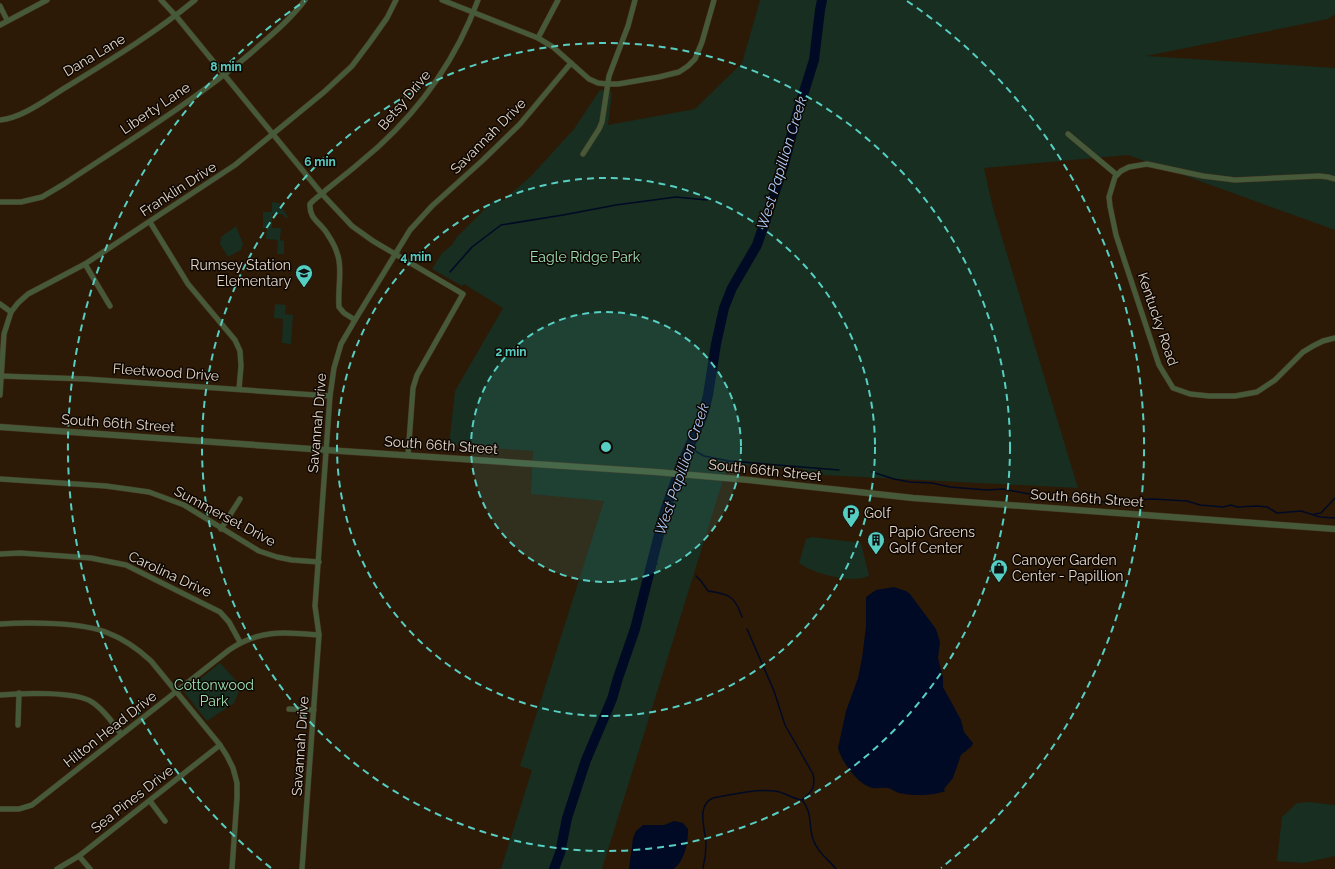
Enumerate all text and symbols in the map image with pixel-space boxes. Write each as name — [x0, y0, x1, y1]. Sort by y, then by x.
street label: Dana Lane — [60, 30, 128, 80]
text: 8 min — [210, 60, 242, 74]
street label: Betsy Drive — [374, 67, 434, 133]
street label: Liberty Lane — [117, 79, 193, 137]
water label: West Papillion Creek — [753, 94, 811, 232]
street label: Savannah Drive — [447, 95, 529, 177]
text: 6 min — [304, 155, 336, 169]
street label: Franklin Drive — [137, 158, 219, 220]
park label: Eagle Ridge Park — [530, 249, 641, 265]
text: 4 min — [400, 250, 432, 264]
place label: Rumsey Station Elementary — [190, 257, 291, 289]
school or university icon: Rumsey Station Elementary — [294, 263, 314, 288]
street label: Kentucky Road — [1135, 270, 1181, 368]
text: 2 min — [495, 345, 527, 359]
street label: Fleetwood Drive — [112, 360, 220, 384]
street label: Savannah Drive — [305, 373, 329, 473]
water label: West Papillion Creek — [651, 401, 713, 537]
street label: South 66th Street — [61, 411, 176, 435]
street label: South 66th Street — [384, 433, 499, 457]
centre of rings — [599, 440, 613, 454]
street label: South 66th Street — [708, 456, 823, 484]
street label: Summerset Drive — [172, 483, 278, 549]
street label: South 66th Street — [1030, 486, 1145, 510]
parking icon: Golf — [841, 503, 861, 528]
place label: Golf — [864, 505, 892, 521]
place label: Papio Greens Golf Center — [889, 524, 975, 556]
building icon: Papio Greens Golf Center — [866, 530, 886, 555]
street label: Carolina Drive — [126, 548, 214, 600]
place label: Canoyer Garden Center - Papillion — [1012, 552, 1123, 584]
shop icon: Canoyer Garden Center - Papillion — [989, 558, 1009, 583]
park label: Cottonwood Park — [174, 677, 254, 709]
street label: Hilton Head Drive — [60, 688, 160, 770]
street label: Savannah Drive — [289, 696, 311, 796]
street label: Sea Pines Drive — [88, 762, 176, 836]

